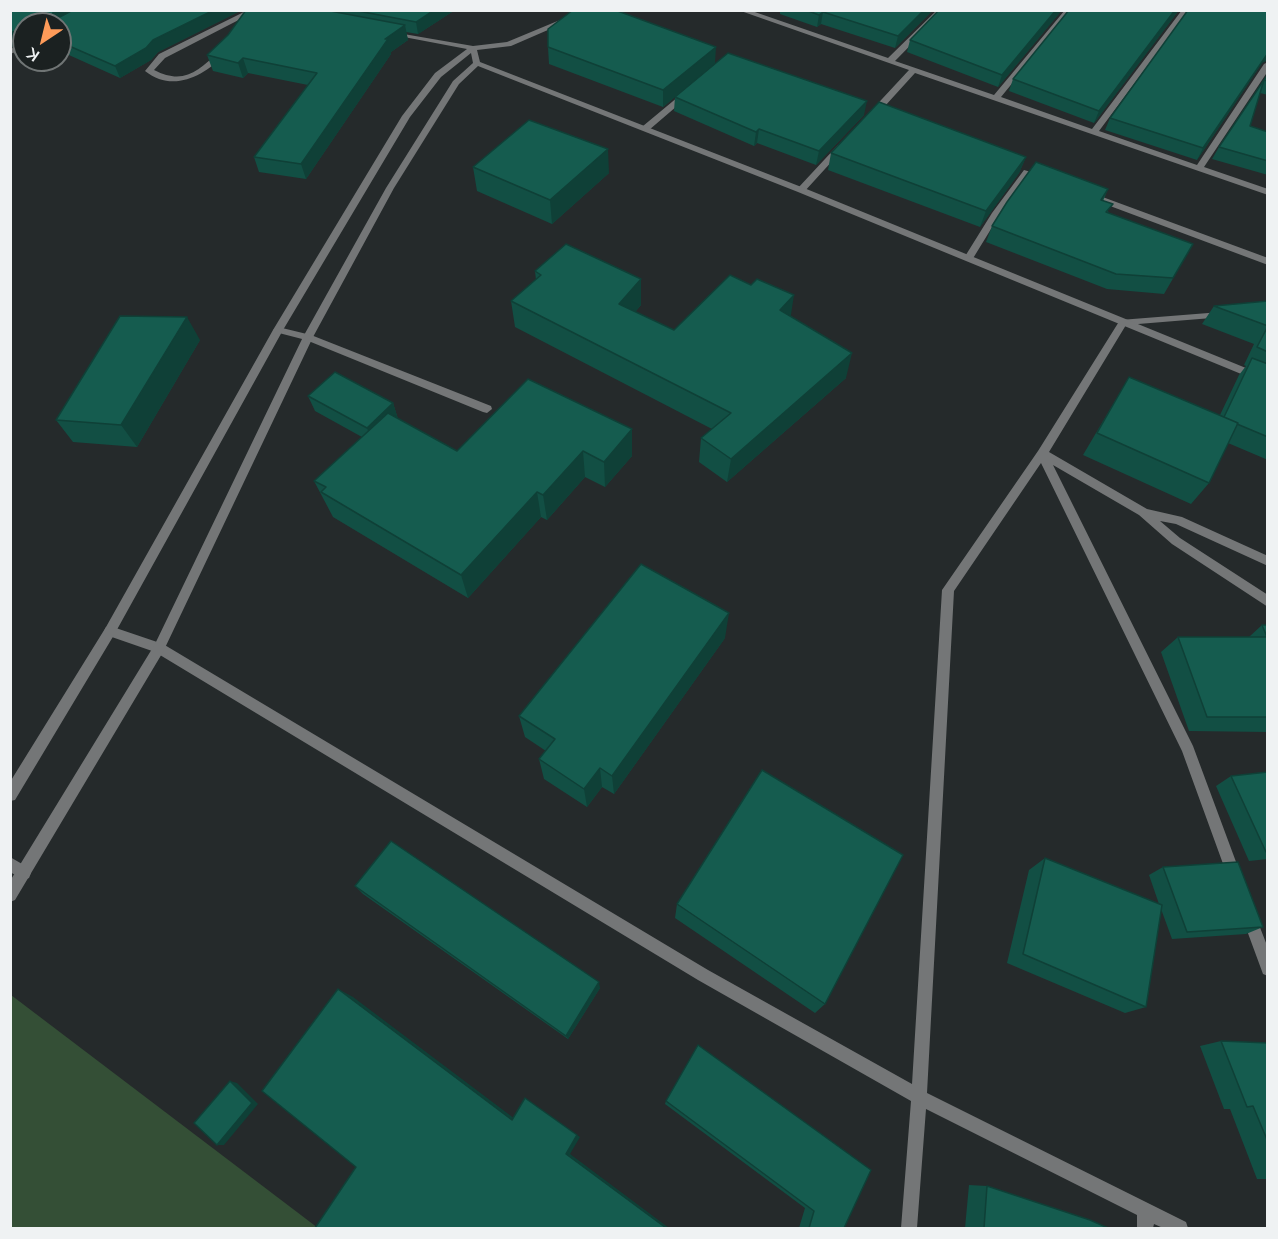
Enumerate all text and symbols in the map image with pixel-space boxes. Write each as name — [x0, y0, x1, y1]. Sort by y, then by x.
north arrow — [12, 12, 72, 72]
text: K — [23, 44, 43, 66]

